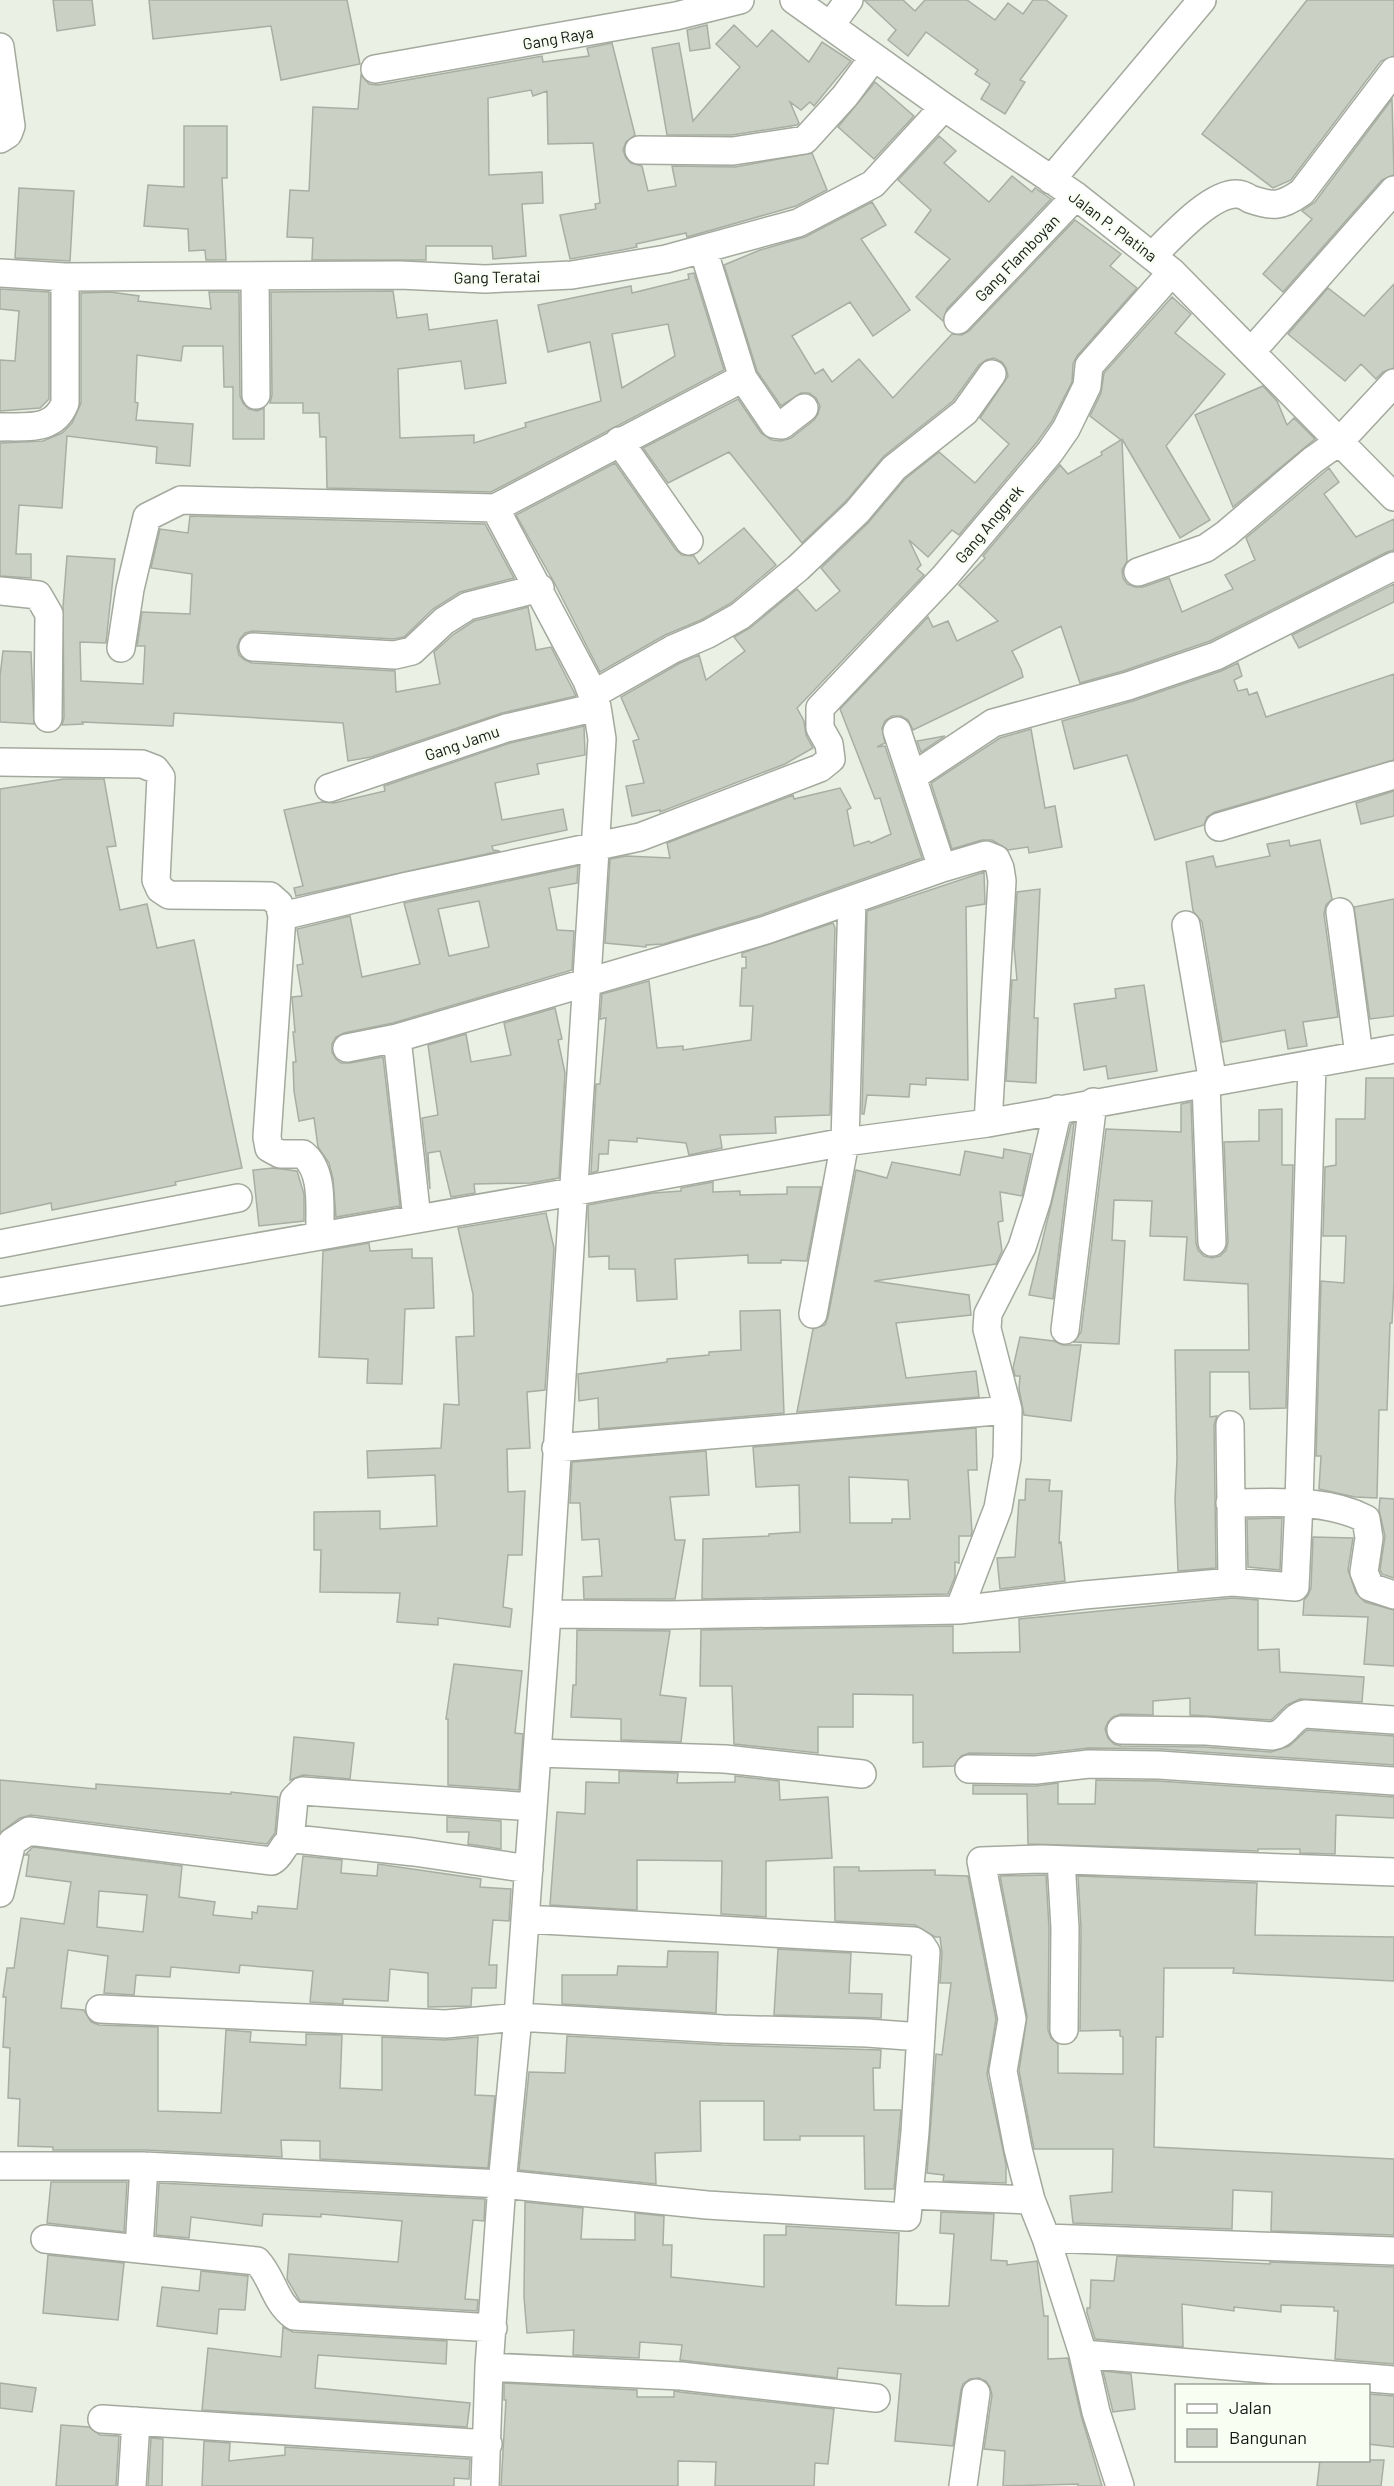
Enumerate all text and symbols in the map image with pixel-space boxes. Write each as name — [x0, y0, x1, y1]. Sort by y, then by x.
street label: Gang Raya — [521, 22, 595, 53]
street label: Jalan P. Platina — [1065, 186, 1161, 265]
street label: Gang Flamboyan — [970, 210, 1063, 305]
street label: Gang Teratai — [453, 266, 541, 287]
street label: Gang Anggrek — [950, 481, 1027, 567]
street label: Gang Jamu — [422, 721, 502, 764]
legend — [1175, 2384, 1370, 2462]
text: Jalan — [1229, 2396, 1272, 2418]
text: Bangunan — [1229, 2426, 1307, 2448]

